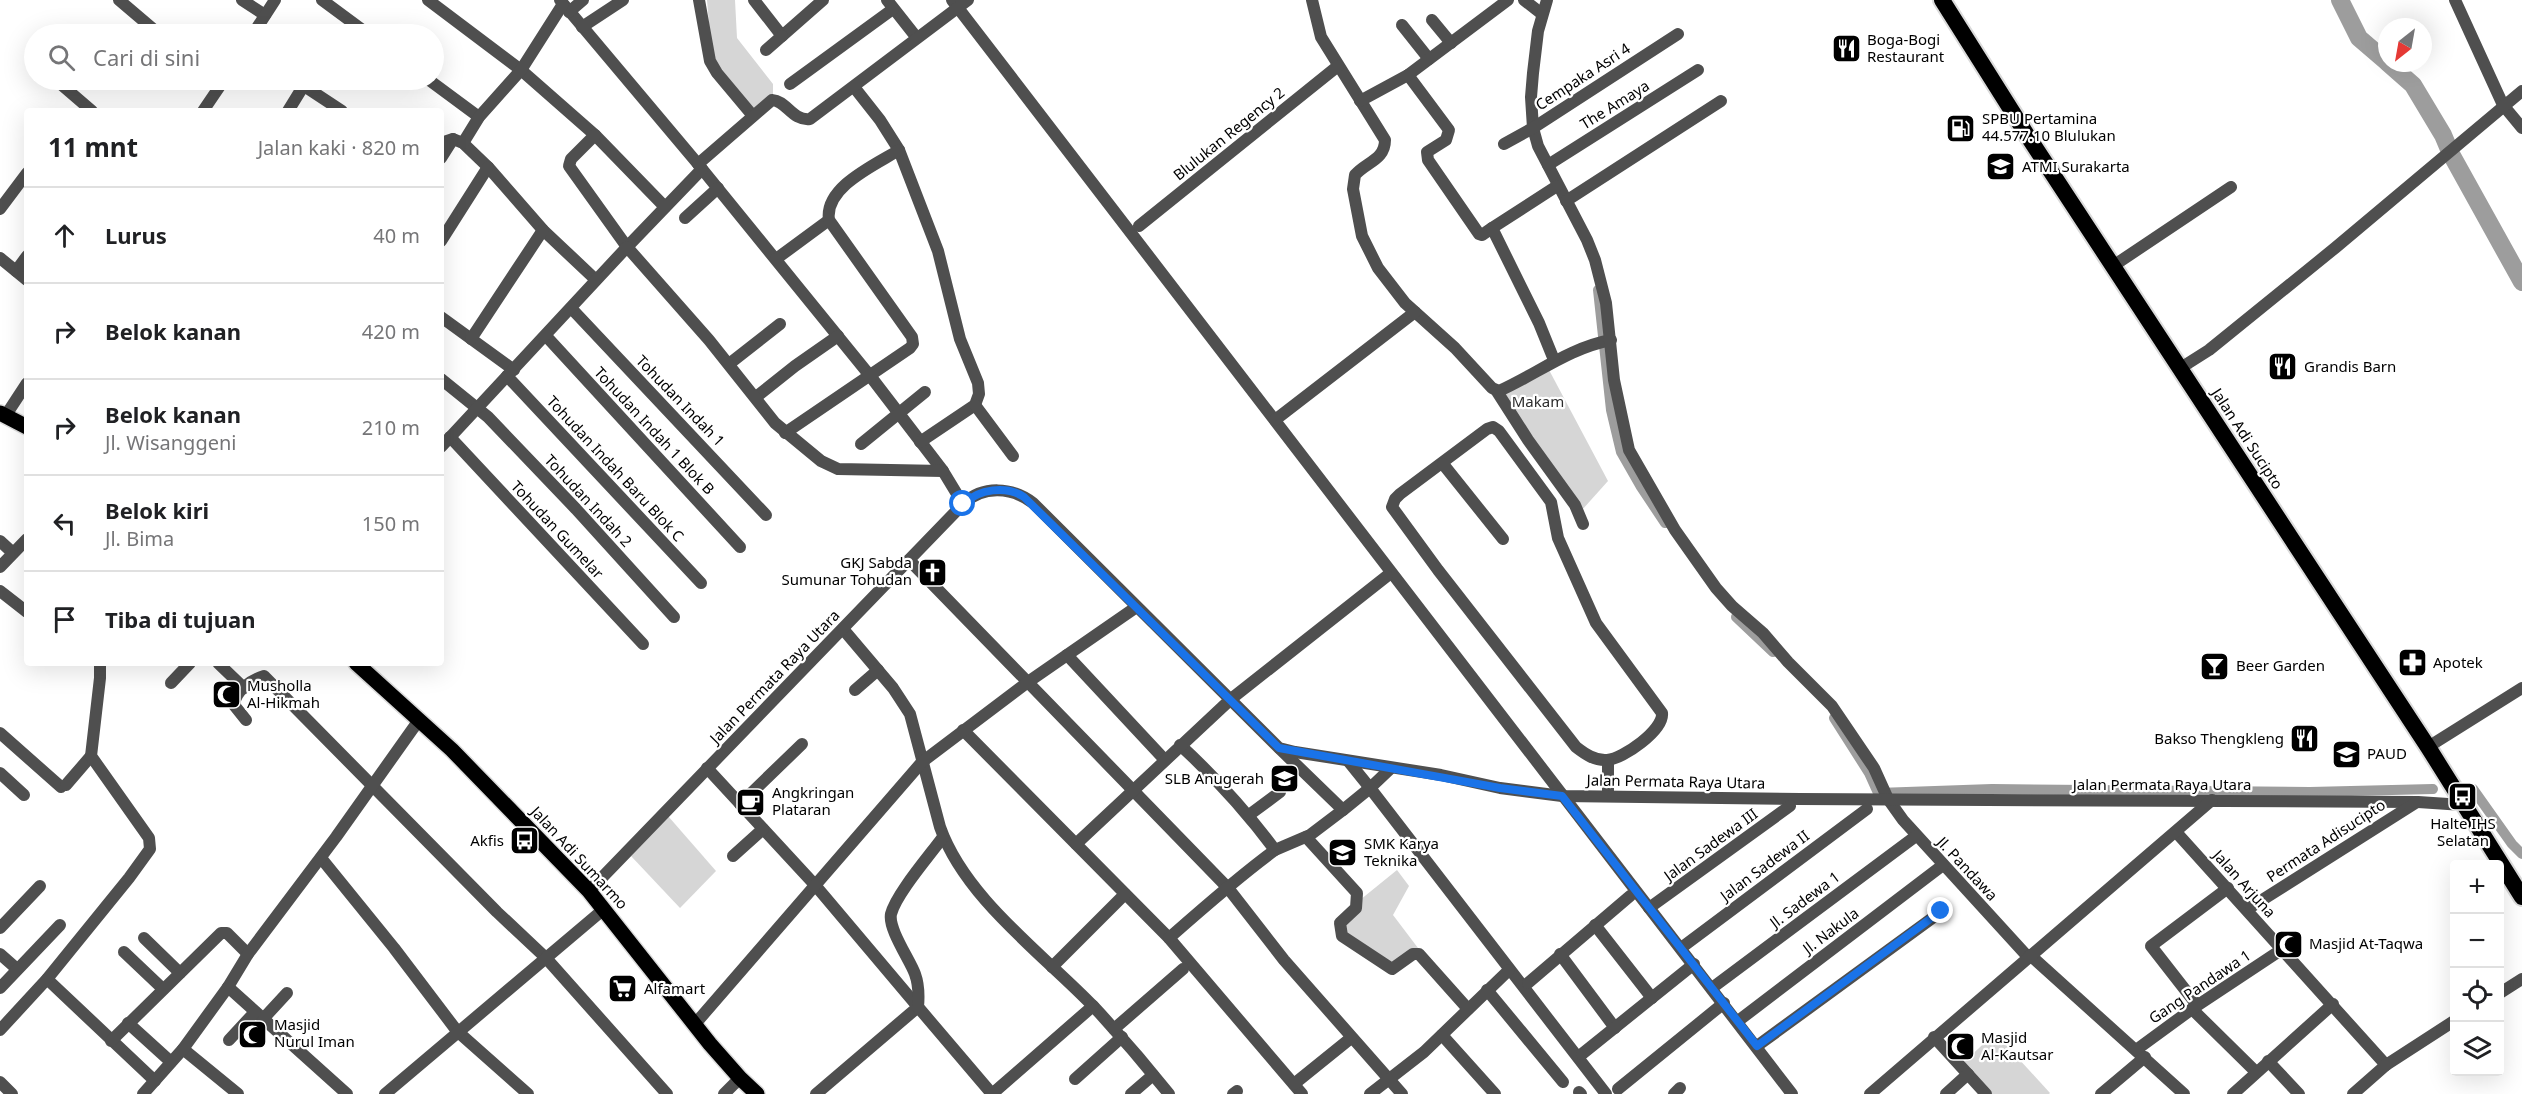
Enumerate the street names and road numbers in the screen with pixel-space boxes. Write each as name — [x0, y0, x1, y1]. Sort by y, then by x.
street label: Cempaka Asri 4 — [1531, 38, 1634, 114]
street label: The Amaya — [1576, 75, 1653, 133]
street label: Blulukan Regency 2 — [1169, 82, 1288, 184]
street label: Tohudan Indah 1 — [632, 350, 729, 450]
street label: Tohudan Indah 1 Blok B — [590, 362, 719, 498]
street label: Jalan Adi Sucipto — [2207, 382, 2288, 493]
street label: Tohudan Indah Baru Blok C — [543, 391, 689, 546]
street label: Tohudan Indah 2 — [541, 450, 637, 551]
street label: Tohudan Gumelar — [507, 476, 608, 583]
street label: Jalan Permata Raya Utara — [704, 605, 844, 749]
street label: Jalan Permata Raya Utara — [1585, 769, 1766, 793]
street label: Jalan Permata Raya Utara — [2071, 774, 2251, 794]
street label: Permata Adisucipto — [2262, 794, 2389, 886]
street label: Jalan Adi Sumarmo — [525, 800, 633, 913]
street label: Jalan Sadewa III — [1658, 803, 1761, 886]
street label: Jalan Sadewa II — [1714, 825, 1813, 906]
street label: Jl. Pandawa — [1932, 831, 2002, 905]
street label: Jalan Arjuna — [2208, 844, 2280, 921]
street label: Jl. Sadewa 1 — [1764, 866, 1843, 933]
street label: Jl. Nakula — [1797, 903, 1862, 959]
street label: Gang Pandawa 1 — [2145, 945, 2254, 1028]

